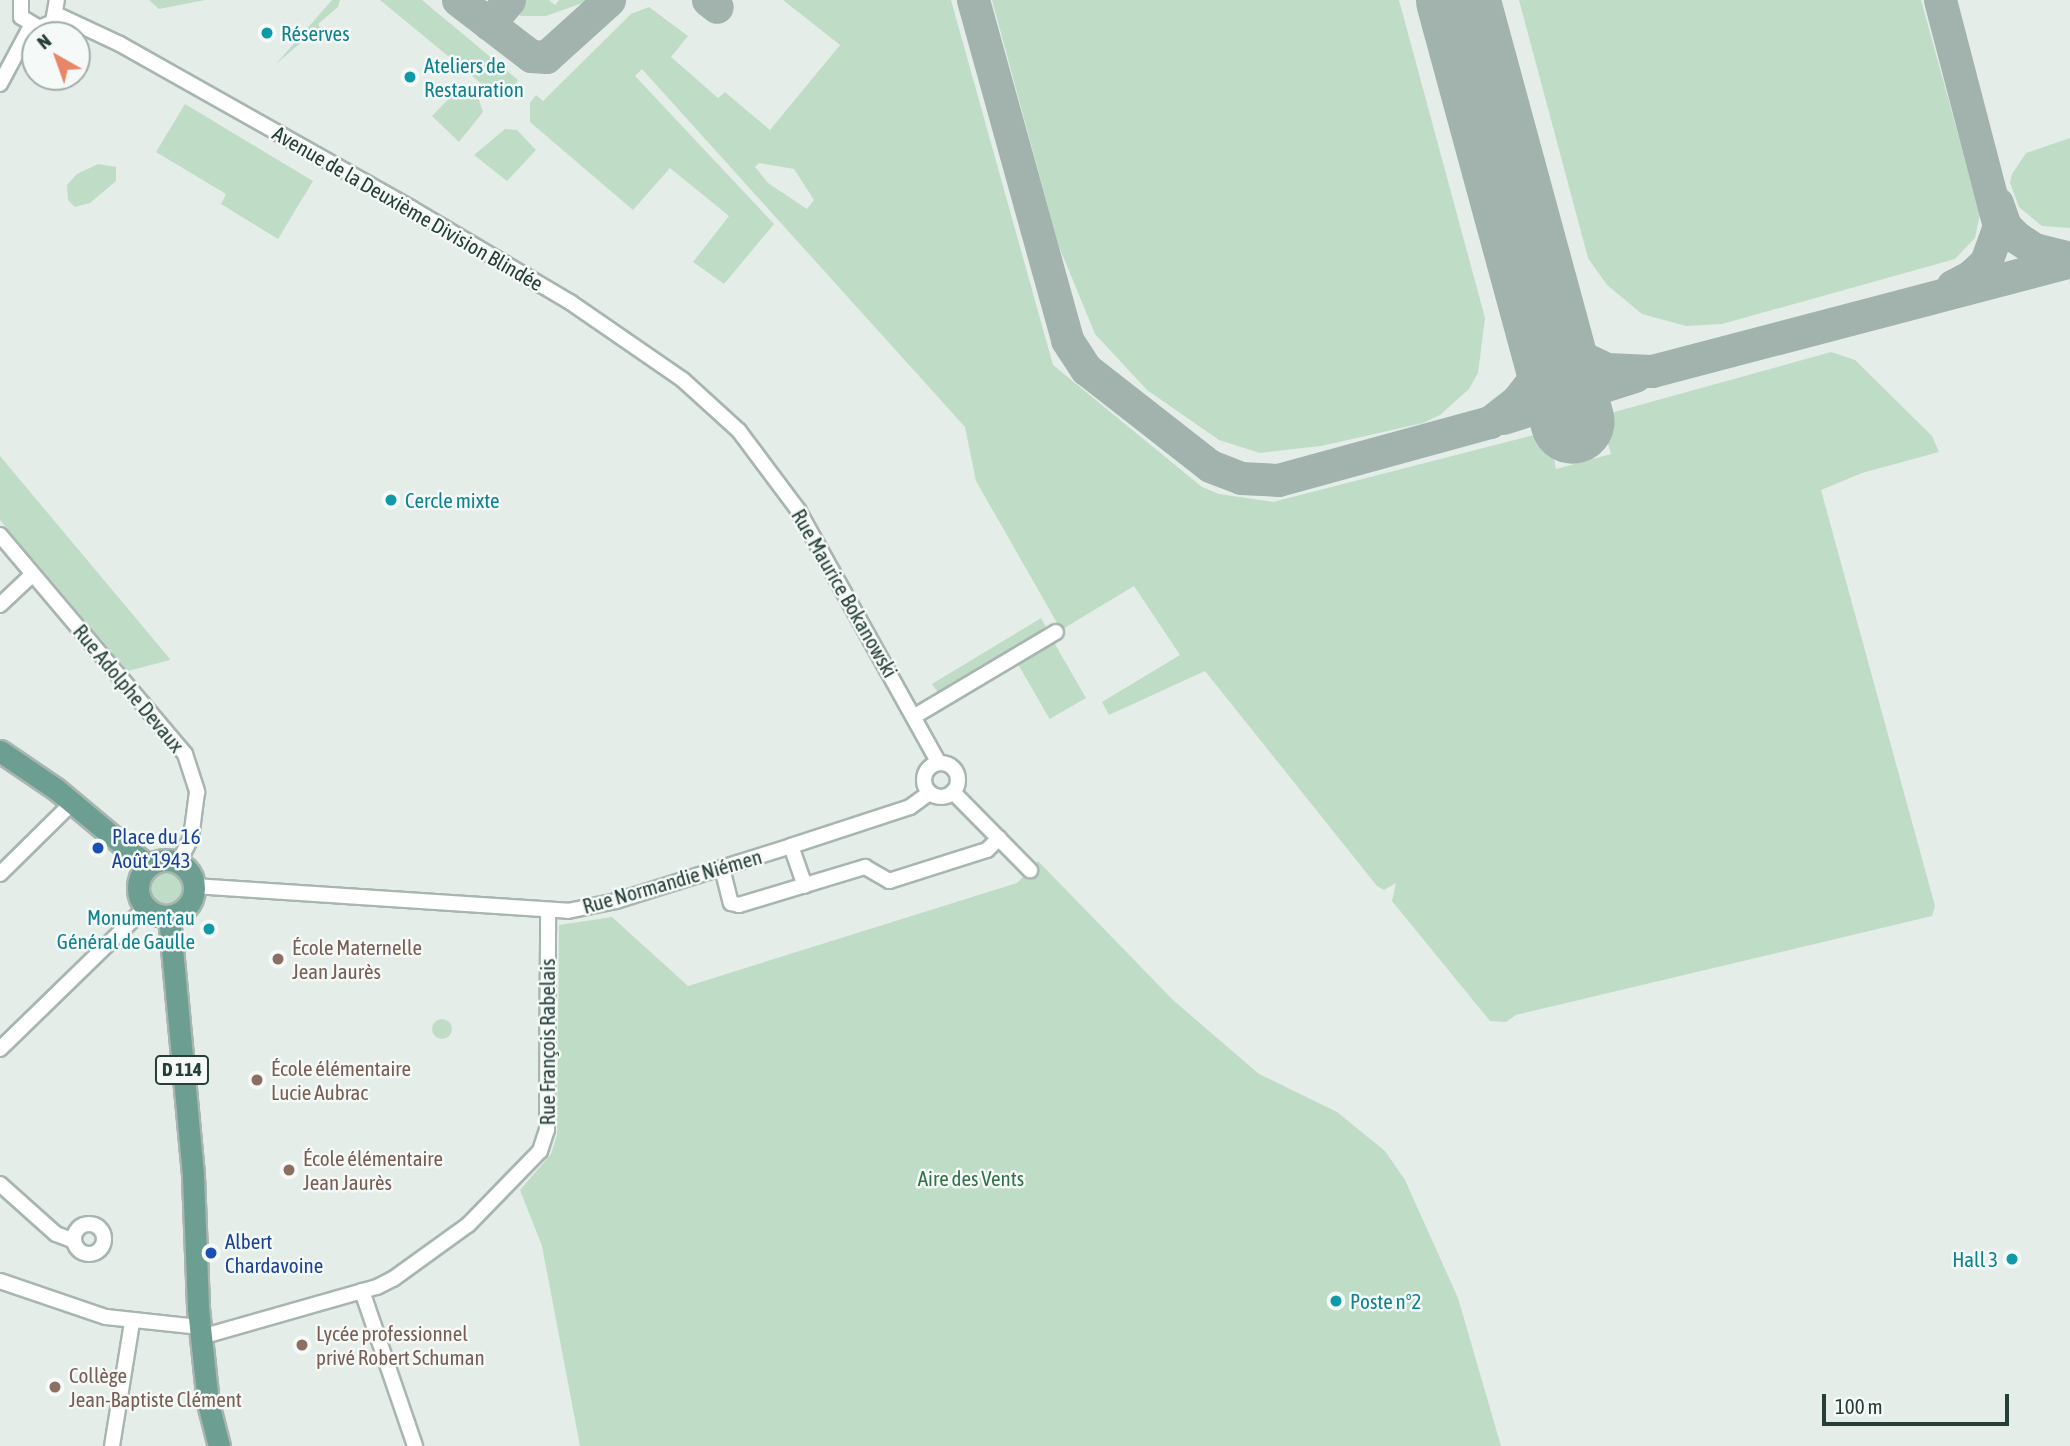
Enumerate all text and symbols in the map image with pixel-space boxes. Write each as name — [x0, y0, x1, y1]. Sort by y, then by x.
place label: Réserves — [281, 20, 350, 46]
north arrow — [21, 21, 91, 91]
marker: Réserves — [259, 25, 275, 41]
text: N — [32, 29, 55, 53]
place label: Ateliers de Restauration — [424, 52, 524, 102]
marker: Ateliers de Restauration — [402, 69, 418, 85]
street label: Avenue de la Deuxième Division Blindée — [268, 120, 548, 296]
place label: Cercle mixte — [405, 487, 500, 513]
marker: Cercle mixte — [383, 492, 399, 508]
street label: Rue Maurice Bokanowski — [787, 504, 903, 682]
street label: Rue Adolphe Devaux — [68, 619, 190, 757]
place label: Place du 16 Août 1943 — [112, 823, 201, 873]
marker: Place du 16 Août 1943 — [90, 840, 106, 856]
street label: Rue Normandie Niémen — [579, 843, 765, 919]
place label: Monument au Général de Gaulle — [57, 904, 195, 954]
marker: Monument au Général de Gaulle — [201, 921, 217, 937]
place label: École Maternelle Jean Jaurès — [292, 934, 422, 984]
marker: École Maternelle Jean Jaurès — [270, 951, 286, 967]
street label: Rue François Rabelais — [534, 959, 560, 1125]
road number: D 114 — [154, 1054, 210, 1086]
place label: École élémentaire Lucie Aubrac — [271, 1055, 411, 1105]
marker: École élémentaire Lucie Aubrac — [249, 1072, 265, 1088]
place label: École élémentaire Jean Jaurès — [303, 1145, 443, 1195]
marker: École élémentaire Jean Jaurès — [281, 1162, 297, 1178]
park label: Aire des Vents — [918, 1165, 1024, 1191]
place label: Albert Chardavoine — [225, 1228, 323, 1278]
marker: Albert Chardavoine — [203, 1245, 219, 1261]
place label: Hall 3 — [1952, 1246, 1998, 1272]
marker: Hall 3 — [2004, 1251, 2020, 1267]
place label: Poste n°2 — [1350, 1288, 1421, 1314]
marker: Poste n°2 — [1328, 1293, 1344, 1309]
place label: Lycée professionnel privé Robert Schuman — [316, 1320, 485, 1370]
marker: Lycée professionnel privé Robert Schuman — [294, 1337, 310, 1353]
place label: Collège Jean-Baptiste Clément — [69, 1362, 242, 1412]
marker: Collège Jean-Baptiste Clément — [47, 1379, 63, 1395]
scale bar — [1825, 1380, 2012, 1424]
text: 100 m — [1835, 1394, 1883, 1418]

